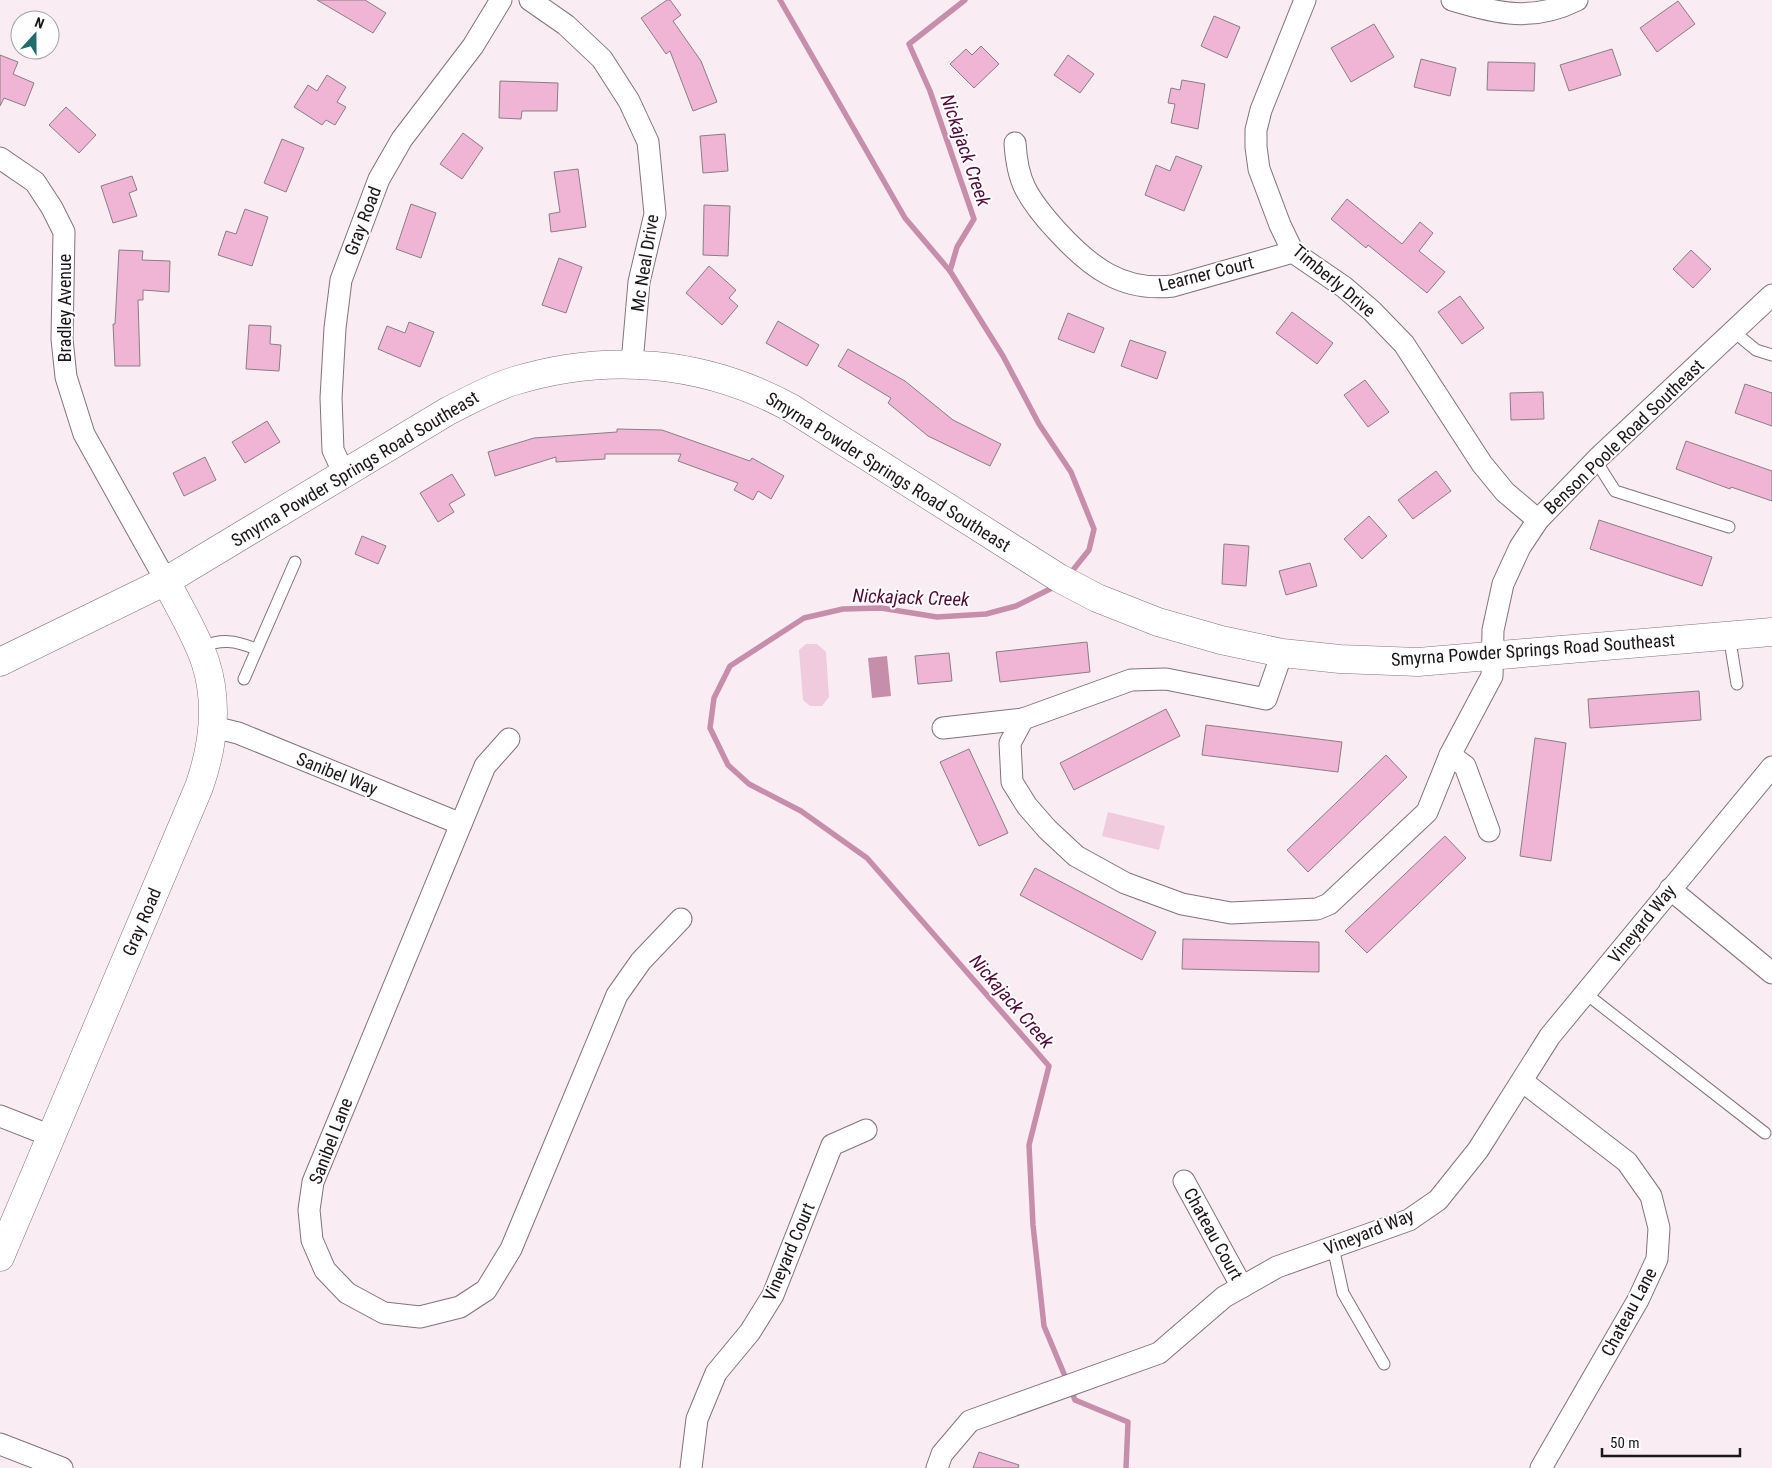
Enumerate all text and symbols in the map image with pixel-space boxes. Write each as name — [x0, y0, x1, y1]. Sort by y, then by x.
north arrow — [10, 10, 60, 60]
text: N — [33, 14, 47, 32]
water label: Nickajack Creek — [936, 91, 996, 210]
street label: Gray Road — [340, 183, 385, 258]
street label: Mc Neal Drive — [626, 213, 663, 313]
street label: Timberly Drive — [1289, 240, 1380, 321]
street label: Learner Court — [1156, 252, 1256, 295]
street label: Bradley Avenue — [54, 254, 75, 362]
street label: Benson Poole Road Southeast — [1540, 355, 1708, 518]
street label: Smyrna Powder Springs Road Southeast — [227, 386, 482, 551]
street label: Smyrna Powder Springs Road Southeast — [762, 387, 1015, 556]
water label: Nickajack Creek — [852, 584, 970, 611]
street label: Smyrna Powder Springs Road Southeast — [1390, 629, 1676, 670]
street label: Sanibel Way — [293, 748, 381, 800]
street label: Vineyard Way — [1604, 880, 1680, 967]
street label: Gray Road — [118, 885, 165, 959]
water label: Nickajack Creek — [965, 950, 1059, 1053]
street label: Sanibel Lane — [304, 1095, 357, 1187]
street label: Chateau Court — [1180, 1184, 1247, 1283]
street label: Vineyard Court — [758, 1199, 819, 1304]
street label: Vineyard Way — [1321, 1204, 1417, 1259]
street label: Chateau Lane — [1596, 1264, 1661, 1360]
scale bar — [1602, 1426, 1740, 1458]
text: 50 m — [1610, 1434, 1640, 1452]

